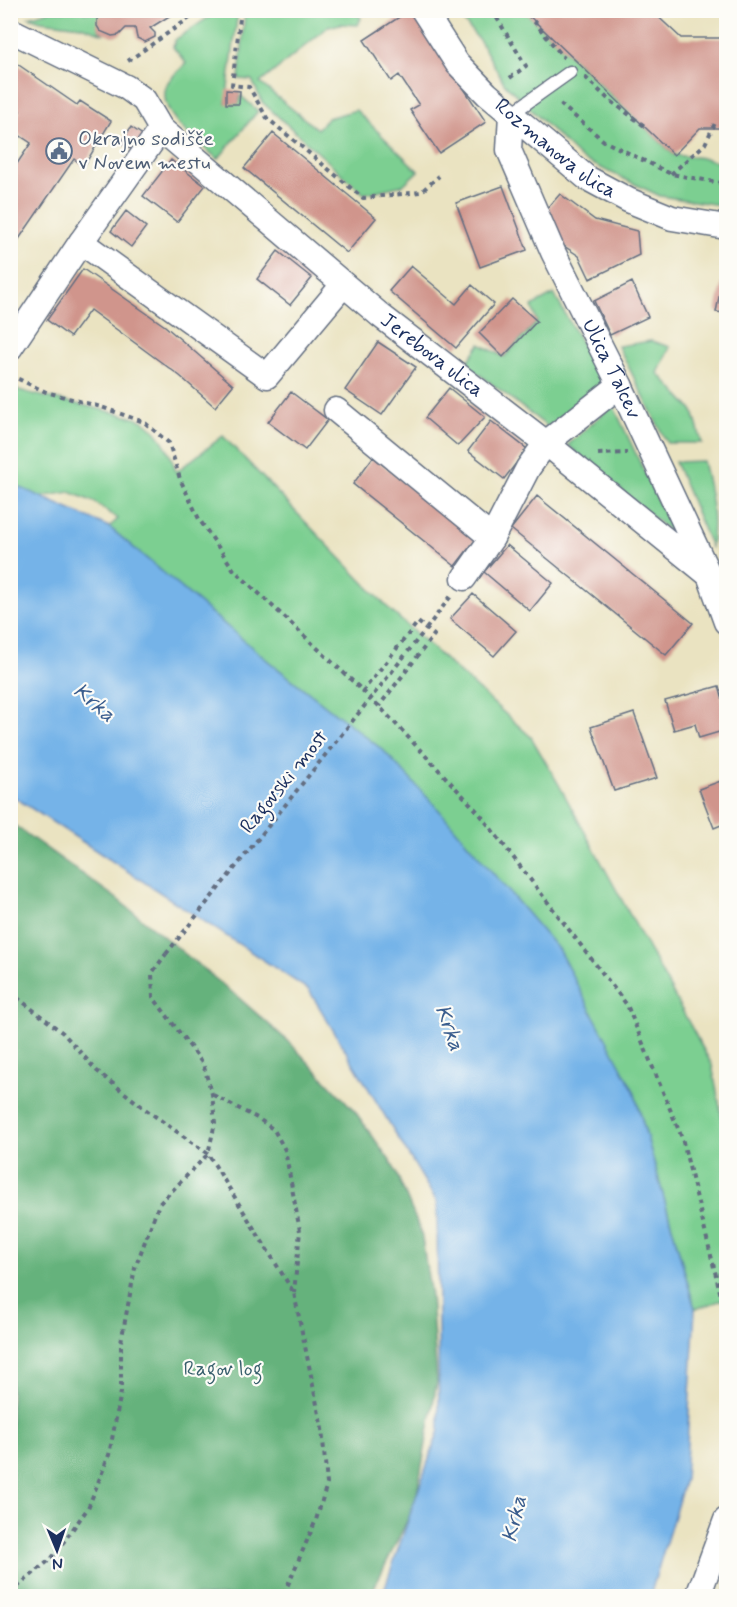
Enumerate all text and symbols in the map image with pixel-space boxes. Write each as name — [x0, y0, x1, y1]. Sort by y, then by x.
street label: Rozmanova ulica — [489, 92, 621, 205]
place label: Okrajno sodišče v Novem mestu — [78, 125, 214, 177]
public building icon: Okrajno sodišče v Novem mestu — [44, 136, 74, 166]
street label: Jerebova ulica — [374, 306, 489, 404]
street label: Ulica Talcev — [575, 314, 648, 424]
water label: Krka — [67, 677, 121, 729]
street label: Ragovski most — [234, 724, 336, 841]
water label: Krka — [428, 1001, 470, 1055]
park label: Ragov log — [184, 1355, 262, 1385]
water label: Krka — [496, 1493, 534, 1545]
north arrow — [27, 1520, 87, 1580]
text: N — [52, 1553, 63, 1574]

